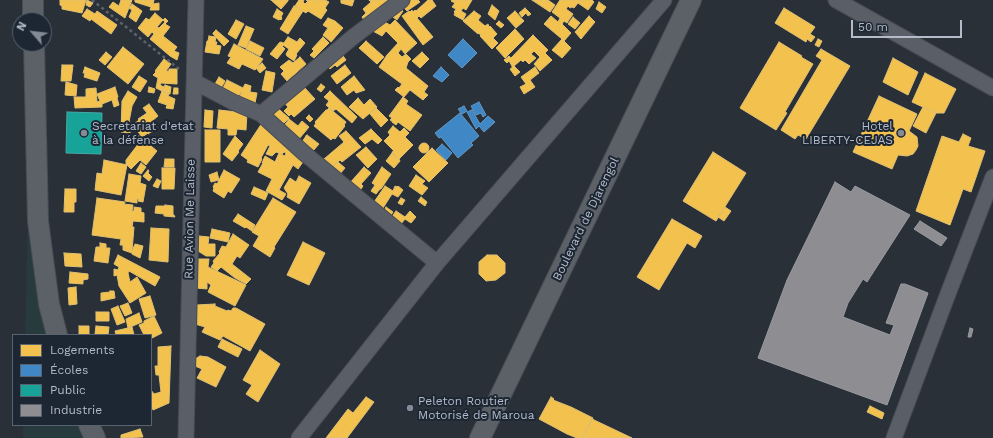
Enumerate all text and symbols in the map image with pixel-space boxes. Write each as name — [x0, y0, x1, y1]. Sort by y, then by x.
north arrow — [12, 12, 52, 52]
scale bar — [853, 12, 964, 38]
text: N — [14, 20, 29, 33]
text: 50 m — [858, 20, 888, 34]
place label: Secretariat d'etat à la défense — [92, 119, 194, 147]
place label: Hotel LIBERTY-CEJAS — [802, 119, 893, 147]
marker: Secretariat d'etat à la défense — [79, 128, 89, 138]
marker: Hotel LIBERTY-CEJAS — [896, 128, 906, 138]
street label: Boulevard de Djarengol — [550, 155, 622, 283]
street label: Rue Avion Me Laisse — [182, 159, 198, 279]
legend — [12, 334, 152, 426]
text: Logements — [50, 343, 115, 357]
text: Écoles — [50, 363, 88, 377]
text: Public — [50, 383, 86, 397]
place label: Peleton Routier Motorisé de Maroua — [418, 394, 535, 422]
text: Industrie — [50, 403, 102, 417]
marker: Peleton Routier Motorisé de Maroua — [405, 403, 415, 413]

